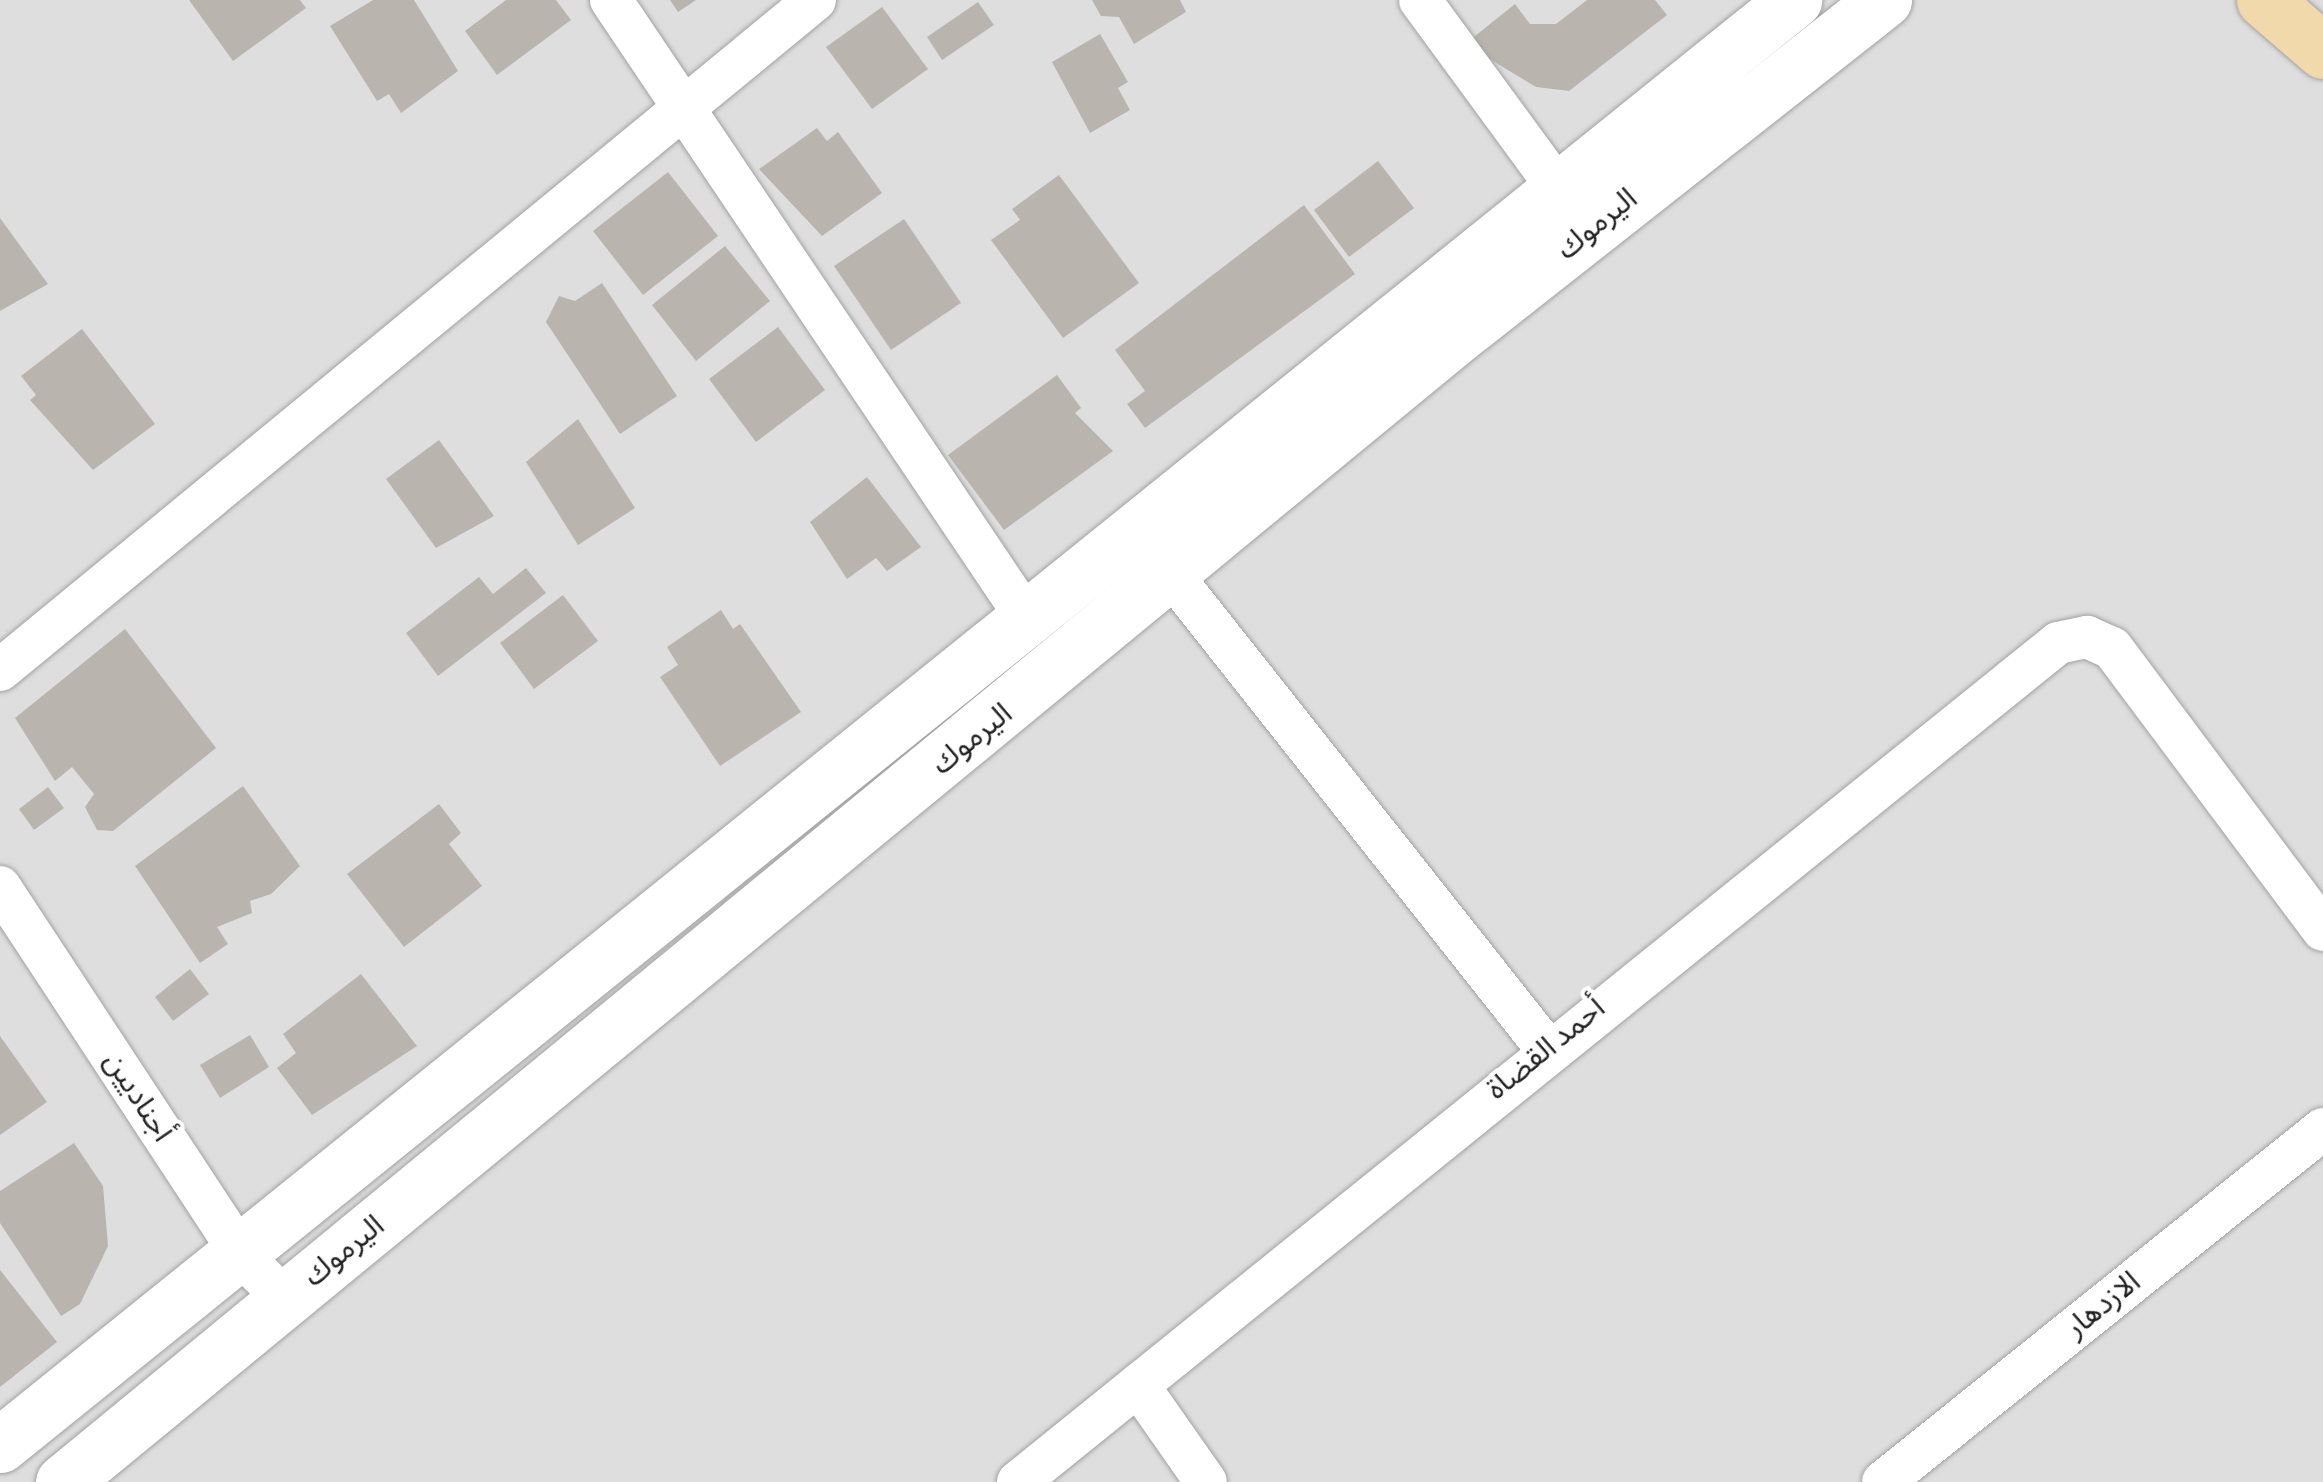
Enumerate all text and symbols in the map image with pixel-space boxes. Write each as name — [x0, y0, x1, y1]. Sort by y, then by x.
street label: اليرموك — [1549, 181, 1645, 267]
street label: اليرموك — [924, 696, 1020, 782]
street label: أحمد القضاة — [1480, 990, 1612, 1108]
street label: أجناديين — [96, 1045, 180, 1149]
street label: اليرموك — [296, 1208, 392, 1294]
street label: الازدهار — [2058, 1264, 2148, 1346]

